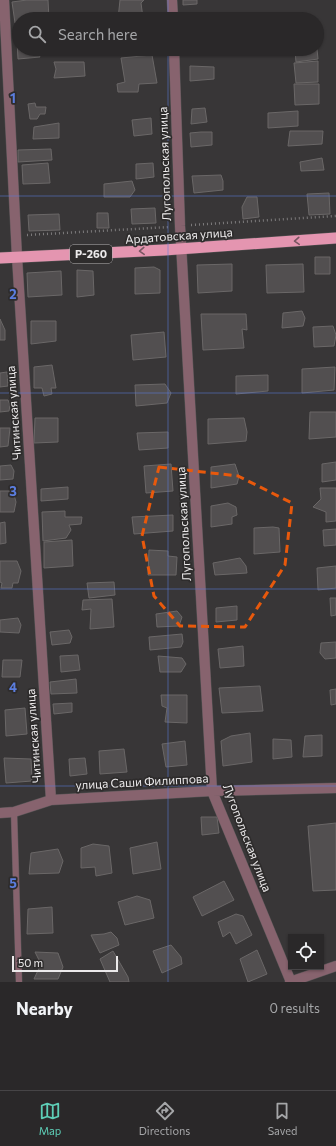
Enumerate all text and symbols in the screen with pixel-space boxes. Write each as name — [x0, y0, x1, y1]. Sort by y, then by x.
search box — [12, 12, 324, 56]
icon: search — [26, 23, 48, 45]
text: Search here — [58, 25, 137, 43]
text: 1 — [10, 90, 16, 106]
street label: Лугопольская улица — [155, 107, 173, 222]
street label: Ардатовская улица — [125, 224, 233, 246]
one-way arrow — [294, 236, 300, 245]
road number: Р-260 — [70, 245, 112, 263]
one-way arrow — [139, 247, 145, 256]
text: 2 — [9, 286, 17, 302]
street label: Читинская улица — [3, 366, 23, 461]
street label: Лугопольская улица — [173, 466, 193, 582]
text: 3 — [9, 483, 17, 499]
text: 4 — [9, 679, 17, 695]
street label: Читинская улица — [23, 689, 43, 784]
street label: улица Саши Филиппова — [75, 771, 209, 791]
street label: Лугопольская улица — [221, 782, 275, 894]
text: 5 — [9, 875, 17, 891]
map controls — [288, 934, 324, 970]
button: locate — [288, 934, 324, 970]
scale bar — [12, 954, 118, 973]
text: 50 m — [18, 956, 43, 969]
text: Nearby — [16, 998, 73, 1019]
text: 0 results — [269, 1000, 320, 1016]
tab: Map — [39, 1100, 61, 1137]
tab: Directions — [139, 1100, 190, 1137]
tab: Saved — [268, 1100, 297, 1137]

